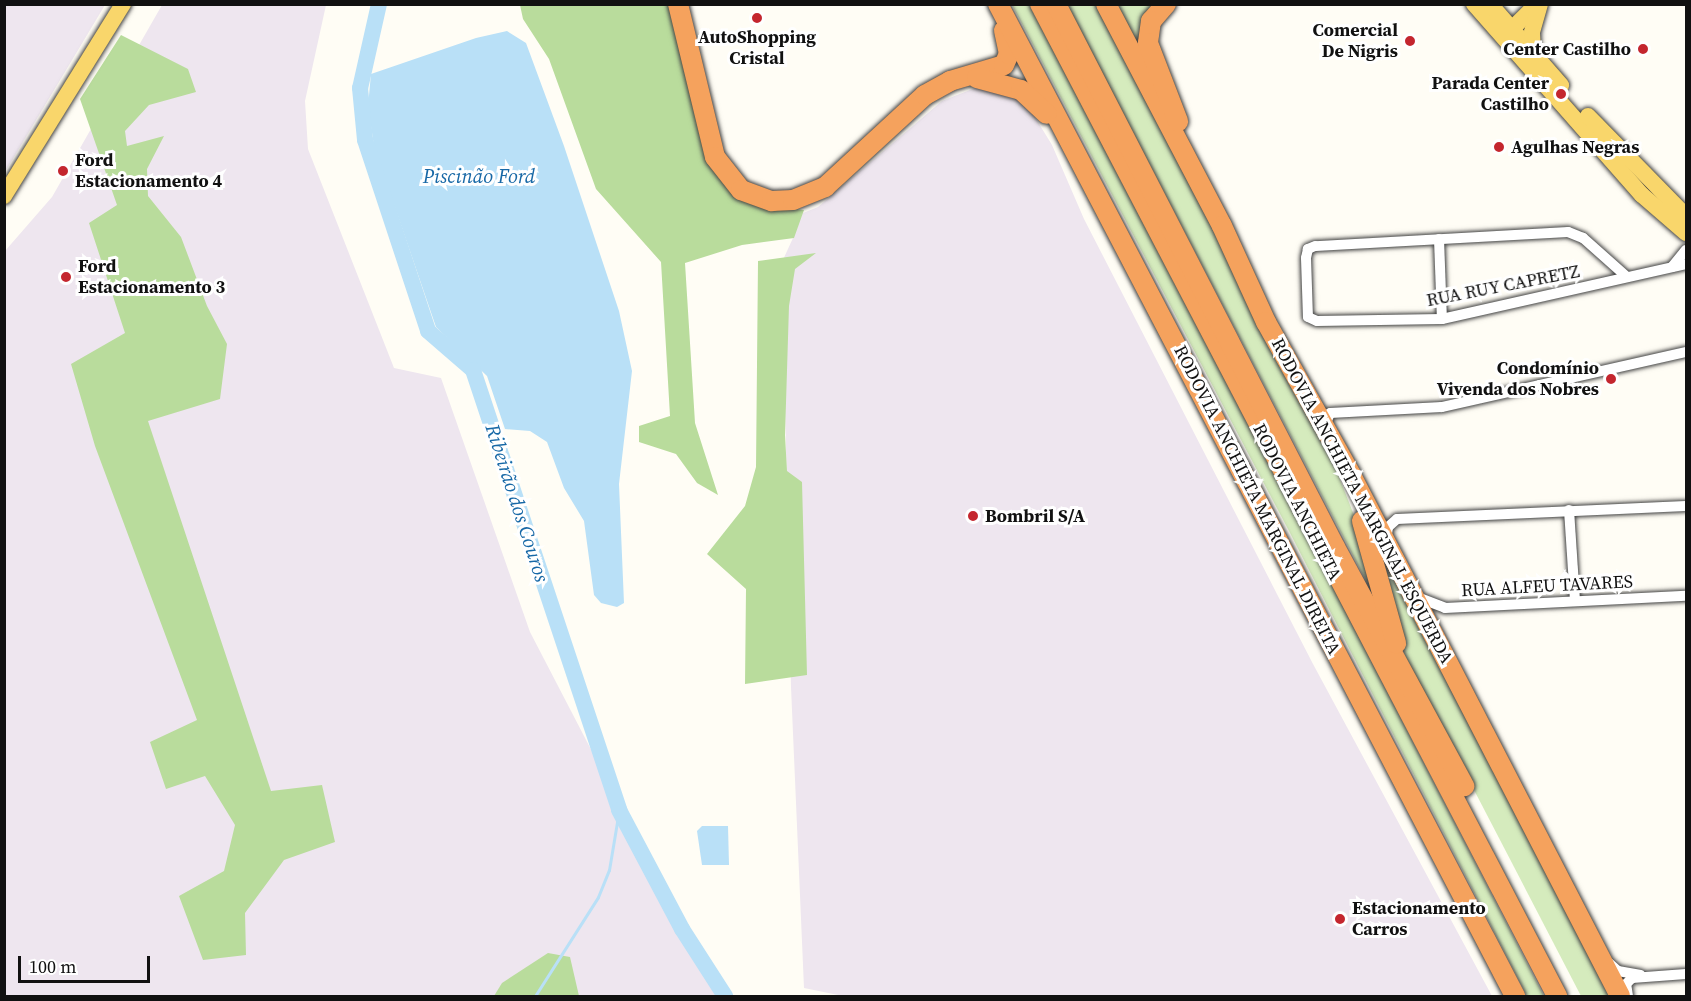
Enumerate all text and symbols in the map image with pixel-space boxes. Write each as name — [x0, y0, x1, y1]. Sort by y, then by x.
marker: AutoShopping Cristal — [750, 11, 764, 25]
place label: Comercial De Nigris — [1313, 20, 1398, 63]
place label: AutoShopping Cristal — [698, 27, 816, 70]
marker: Comercial De Nigris — [1403, 34, 1417, 48]
place label: Center Castilho — [1503, 38, 1631, 60]
marker: Center Castilho — [1636, 42, 1650, 56]
place label: Parada Center Castilho — [1432, 73, 1549, 116]
marker: Parada Center Castilho — [1554, 87, 1568, 101]
place label: Agulhas Negras — [1511, 136, 1639, 158]
marker: Agulhas Negras — [1492, 140, 1506, 154]
place label: Ford Estacionamento 4 — [75, 150, 222, 192]
marker: Ford Estacionamento 4 — [56, 164, 70, 178]
water label: Piscinão Ford — [423, 164, 535, 188]
place label: Ford Estacionamento 3 — [78, 256, 225, 298]
street label: RUA RUY CAPRETZ — [1424, 261, 1582, 311]
marker: Ford Estacionamento 3 — [59, 270, 73, 284]
street label: RODOVIA ANCHIETA MARGINAL ESQUERDA — [1267, 334, 1457, 668]
street label: RODOVIA ANCHIETA MARGINAL DIREITA — [1169, 342, 1345, 658]
place label: Condomínio Vivenda dos Nobres — [1437, 358, 1599, 400]
marker: Condomínio Vivenda dos Nobres — [1604, 372, 1618, 386]
street label: RODOVIA ANCHIETA — [1248, 420, 1346, 584]
water label: Ribeirão dos Couros — [480, 421, 554, 585]
place label: Bombril S/A — [985, 505, 1085, 527]
marker: Bombril S/A — [966, 509, 980, 523]
street label: RUA ALFEU TAVARES — [1460, 571, 1634, 601]
place label: Estacionamento Carros — [1352, 898, 1486, 940]
marker: Estacionamento Carros — [1333, 912, 1347, 926]
scale bar — [21, 944, 153, 982]
text: 100 m — [29, 954, 76, 979]

